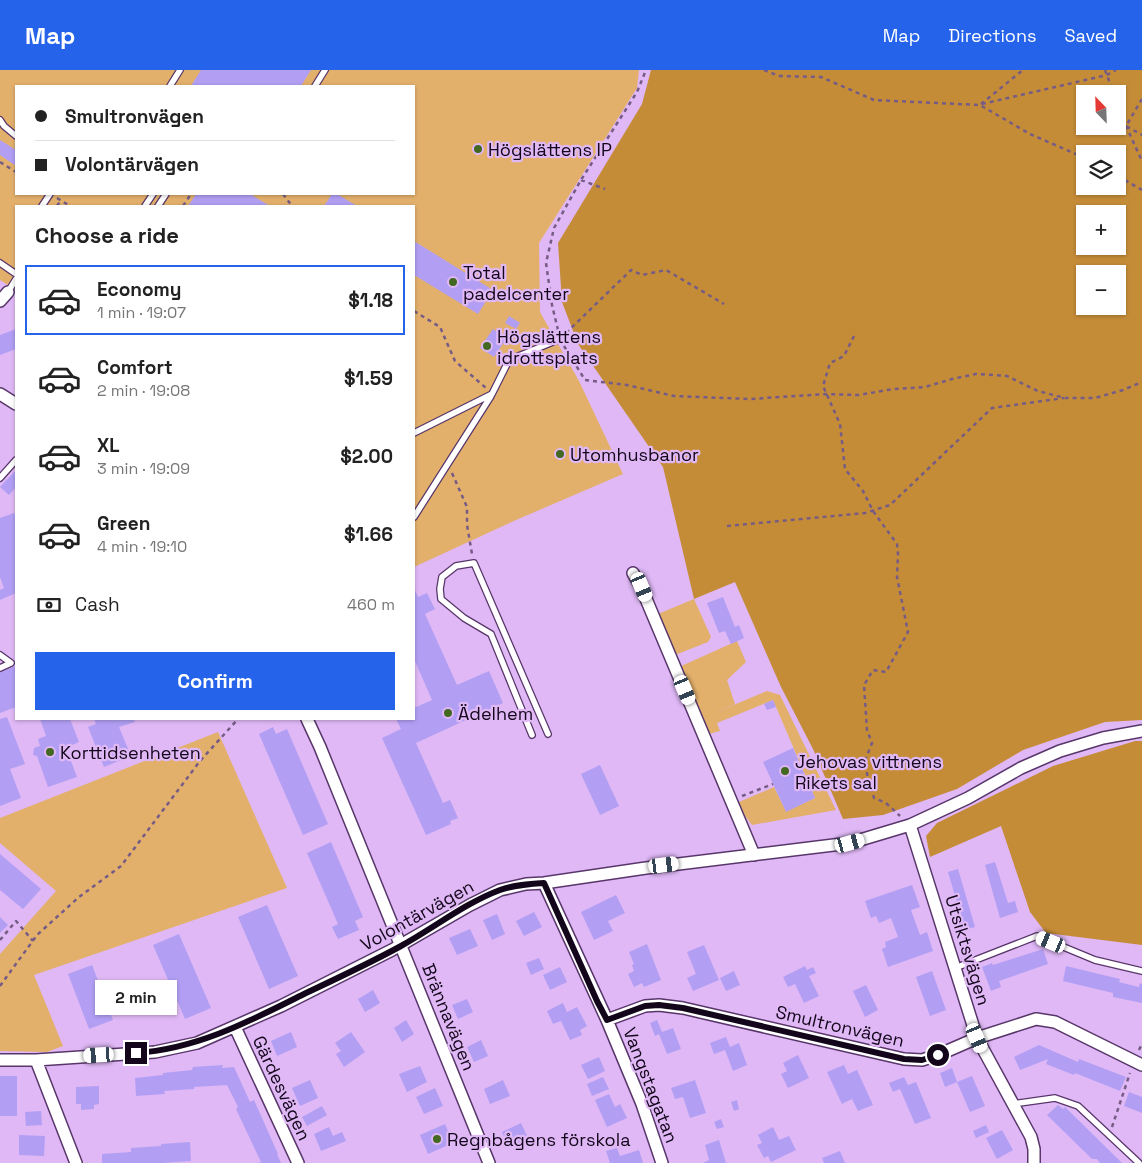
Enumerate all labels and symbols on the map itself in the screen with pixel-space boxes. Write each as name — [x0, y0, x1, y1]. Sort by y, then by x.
north arrow — [1076, 85, 1126, 135]
place label: Högslättens IP — [488, 138, 612, 161]
marker: Högslättens IP — [472, 143, 484, 155]
place label: Total padelcenter — [463, 261, 569, 305]
marker: Total padelcenter — [447, 276, 459, 288]
place label: Högslättens idrottsplats — [497, 325, 601, 369]
marker: Högslättens idrottsplats — [481, 340, 493, 352]
place label: Utomhusbanor — [570, 443, 699, 466]
marker: Utomhusbanor — [554, 448, 566, 460]
car — [629, 570, 654, 604]
car — [672, 673, 697, 707]
place label: Ädelhem — [458, 702, 533, 725]
marker: Ädelhem — [442, 707, 454, 719]
place label: Korttidsenheten — [60, 741, 201, 764]
marker: Korttidsenheten — [44, 746, 56, 758]
place label: Jehovas vittnens Rikets sal — [795, 750, 942, 794]
marker: Jehovas vittnens Rikets sal — [779, 765, 791, 777]
car — [833, 832, 866, 854]
car — [648, 856, 679, 874]
street label: Volontärvägen — [356, 874, 478, 956]
street label: Utsiktsvägen — [940, 892, 996, 1008]
car — [1034, 929, 1067, 955]
street label: Brännavägen — [417, 960, 481, 1074]
callout: 2 min — [95, 980, 177, 1016]
street label: Smultronvägen — [773, 1000, 907, 1052]
car — [964, 1021, 989, 1055]
street label: Vangstagatan — [618, 1024, 684, 1146]
street label: Gärdesvägen — [248, 1032, 316, 1144]
route end — [125, 1042, 147, 1064]
route start — [927, 1044, 949, 1066]
car — [83, 1047, 114, 1063]
place label: Regnbågens förskola — [447, 1128, 631, 1151]
marker: Regnbågens förskola — [431, 1133, 443, 1145]

